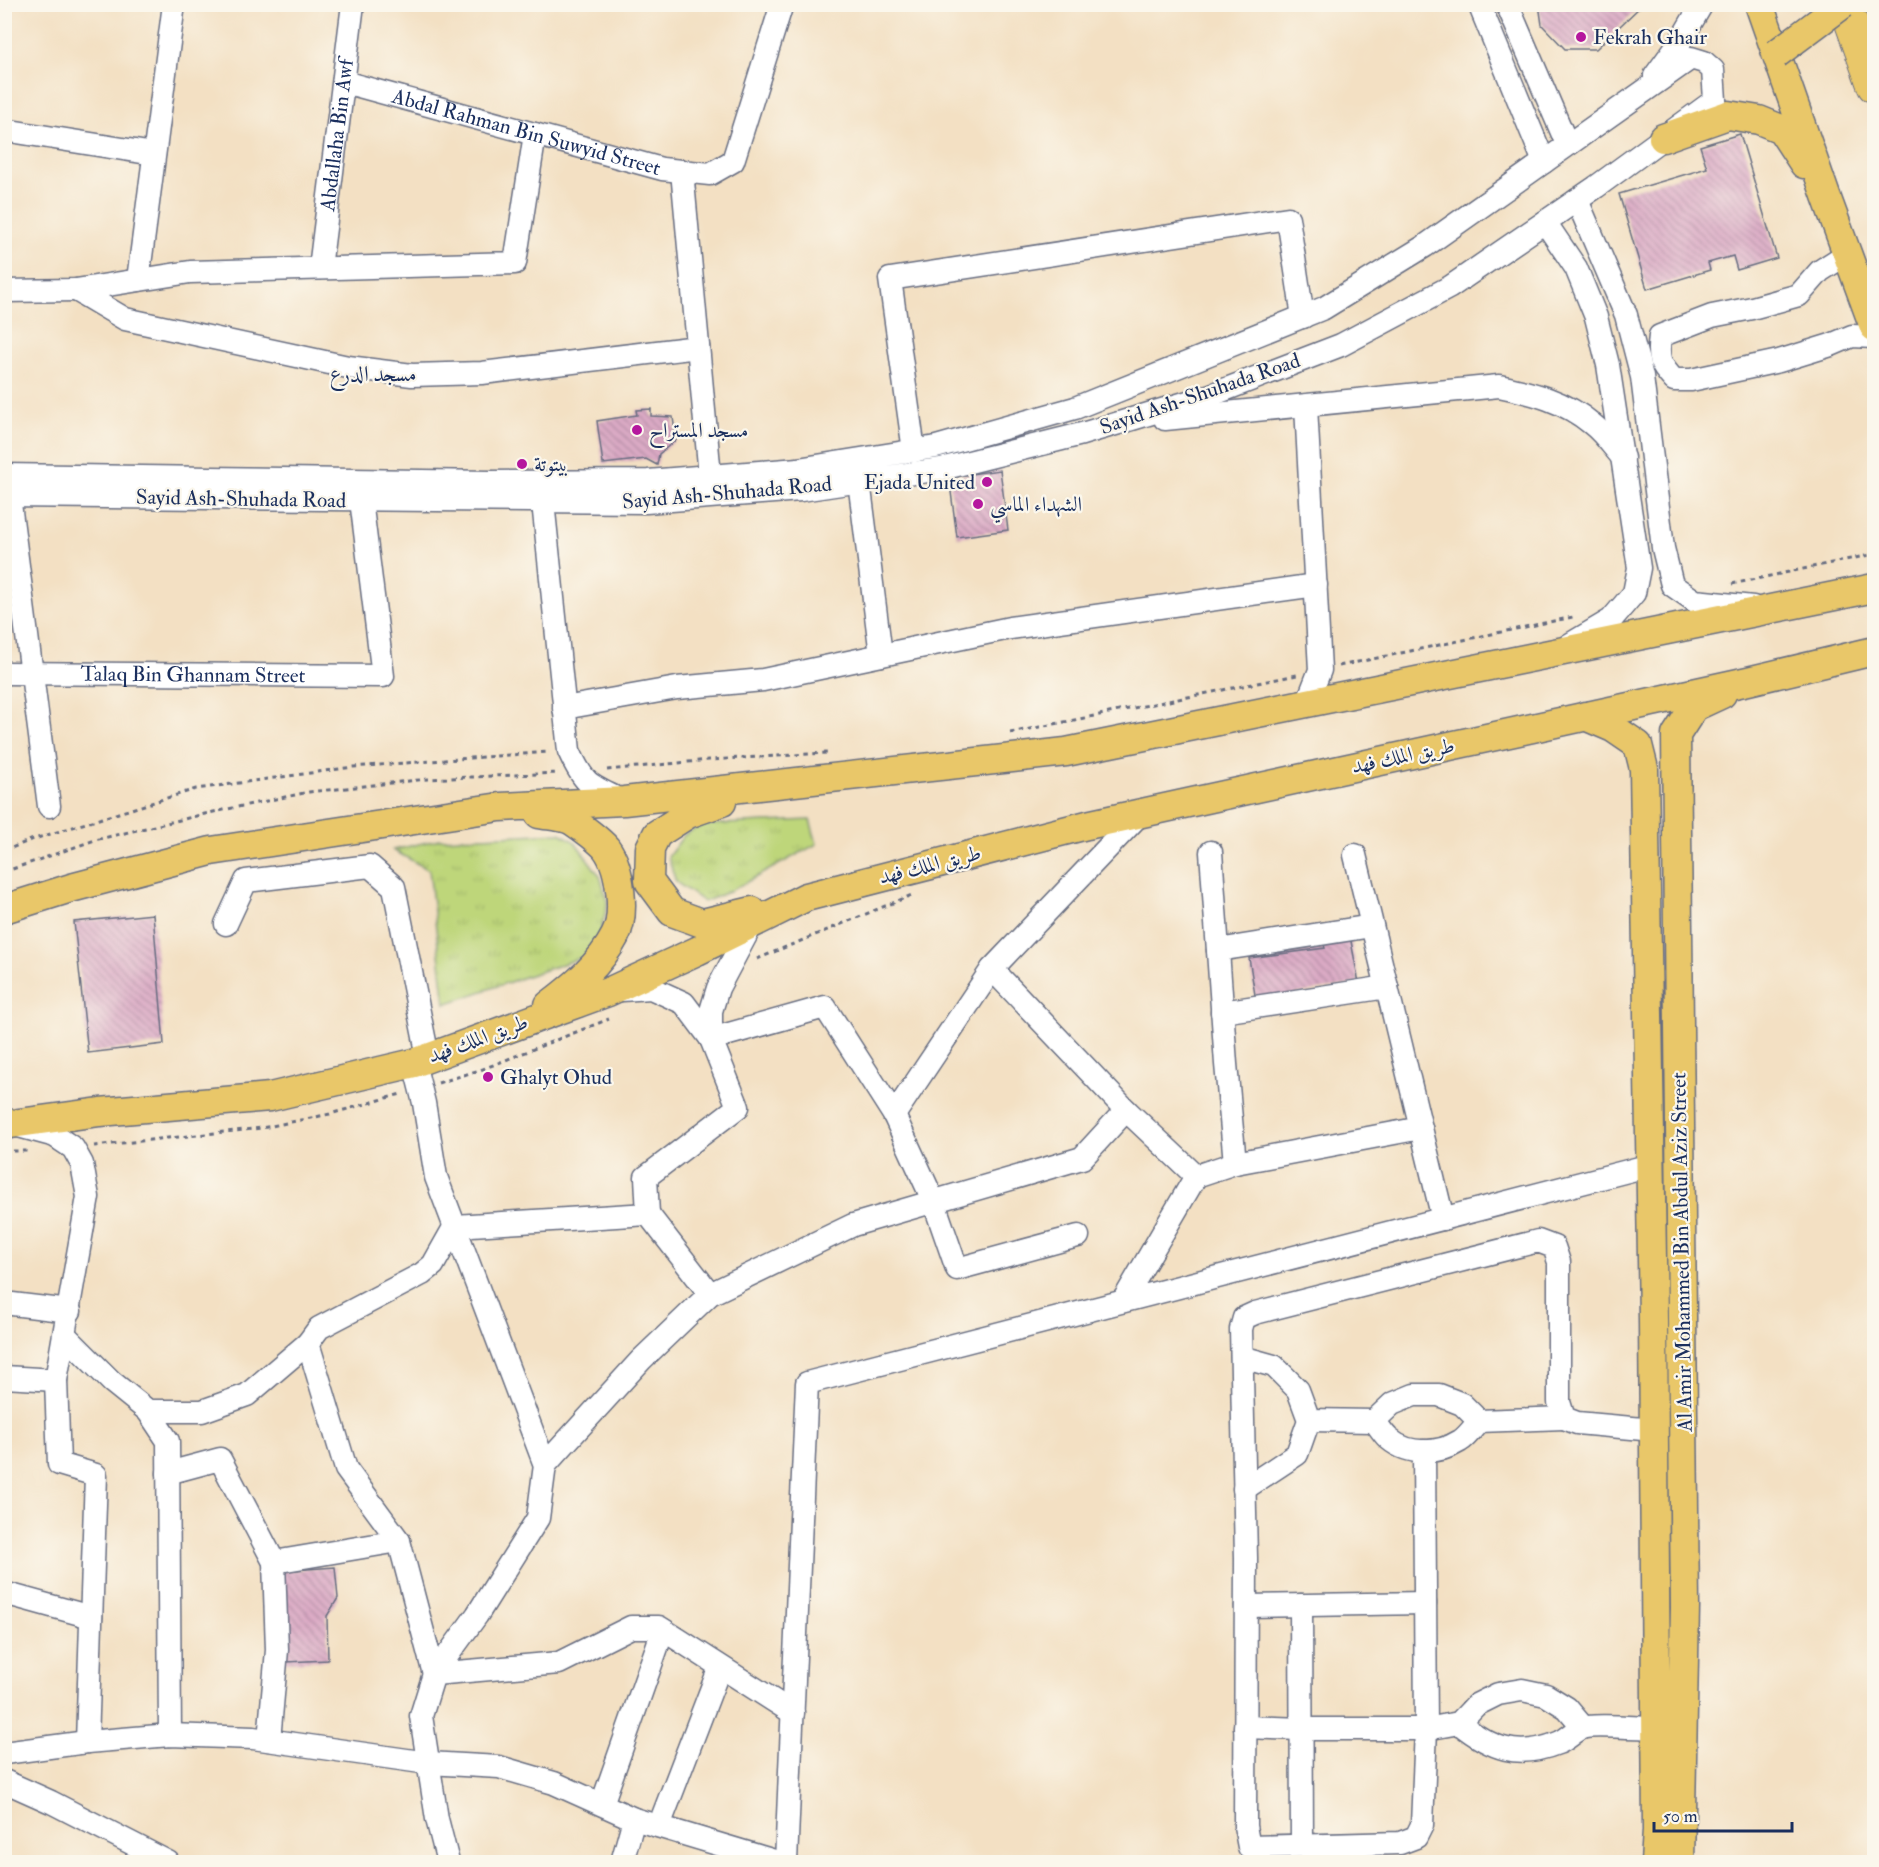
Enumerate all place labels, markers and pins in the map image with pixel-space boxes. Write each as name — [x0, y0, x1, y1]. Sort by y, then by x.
place label: Fekrah Ghair — [1593, 24, 1707, 51]
marker: Fekrah Ghair — [1574, 30, 1588, 44]
place label: مسجد المستراح — [649, 417, 749, 449]
marker: مسجد المستراح — [630, 423, 644, 437]
place label: بيتوتة — [534, 451, 568, 478]
marker: بيتوتة — [515, 457, 529, 471]
place label: Ejada United — [864, 469, 976, 496]
marker: Ejada United — [980, 475, 994, 489]
place label: الشهداء الماسي — [990, 491, 1082, 524]
marker: الشهداء الماسي — [971, 497, 985, 511]
place label: Ghalyt Ohud — [500, 1064, 613, 1091]
marker: Ghalyt Ohud — [481, 1070, 495, 1084]

